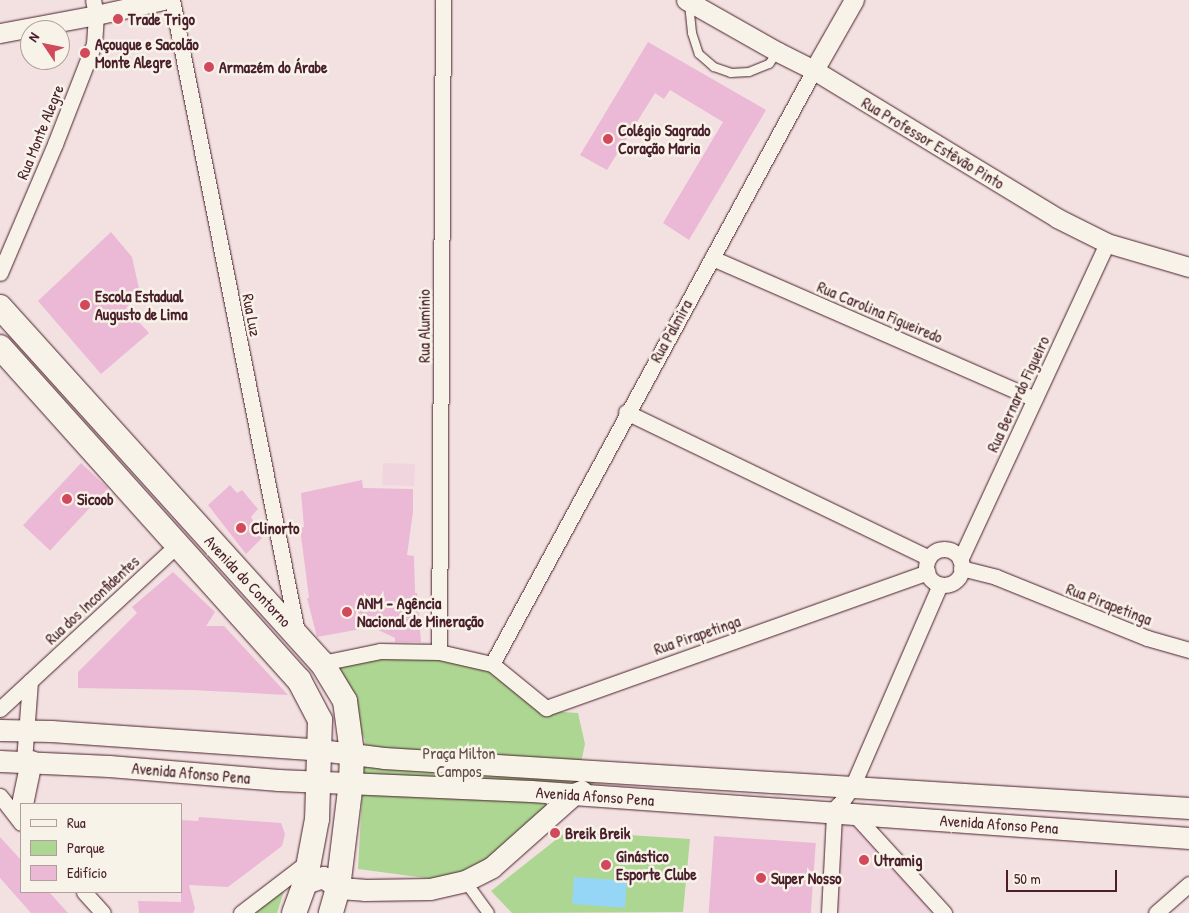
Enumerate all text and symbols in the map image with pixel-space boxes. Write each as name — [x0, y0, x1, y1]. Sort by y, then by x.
place label: Trade Trigo — [128, 9, 195, 29]
marker: Trade Trigo — [112, 13, 124, 25]
north arrow — [20, 20, 70, 70]
text: N — [23, 28, 43, 45]
place label: Açougue e Sacolão Monte Alegre — [95, 34, 199, 72]
marker: Açougue e Sacolão Monte Alegre — [79, 47, 91, 59]
place label: Armazém do Árabe — [219, 57, 327, 77]
marker: Armazém do Árabe — [203, 61, 215, 73]
street label: Rua Monte Alegre — [12, 82, 68, 182]
street label: Rua Professor Estêvão Pinto — [858, 93, 1008, 193]
place label: Colégio Sagrado Coração Maria — [618, 120, 711, 158]
marker: Colégio Sagrado Coração Maria — [602, 133, 614, 145]
street label: Rua Carolina Figueiredo — [814, 277, 946, 347]
place label: Escola Estadual Augusto de Lima — [95, 286, 187, 324]
street label: Rua Alumínio — [414, 289, 434, 363]
street label: Rua Luz — [238, 292, 266, 338]
street label: Rua Palmira — [646, 296, 696, 366]
marker: Escola Estadual Augusto de Lima — [79, 299, 91, 311]
street label: Rua Bernardo Figueiro — [983, 333, 1053, 455]
place label: Sicoob — [77, 489, 114, 509]
marker: Sicoob — [61, 493, 73, 505]
place label: Clinorto — [251, 518, 299, 538]
marker: Clinorto — [235, 522, 247, 534]
street label: Avenida do Contorno — [201, 531, 295, 631]
street label: Rua dos Inconfidentes — [41, 552, 143, 648]
street label: Rua Pirapetinga — [1063, 579, 1155, 629]
place label: ANM - Agência Nacional de Mineração — [357, 593, 484, 631]
marker: ANM - Agência Nacional de Mineração — [341, 606, 353, 618]
street label: Rua Pirapetinga — [651, 611, 743, 659]
park label: Praça Milton Campos — [423, 743, 495, 781]
street label: Avenida Afonso Pena — [131, 758, 251, 788]
street label: Avenida Afonso Pena — [535, 782, 655, 810]
legend — [20, 803, 182, 893]
street label: Avenida Afonso Pena — [939, 810, 1059, 838]
text: Rua — [67, 812, 86, 833]
place label: Breik Breik — [565, 823, 630, 843]
marker: Breik Breik — [549, 827, 561, 839]
text: Parque — [67, 837, 105, 858]
place label: Ginástico Esporte Clube — [616, 846, 697, 884]
place label: Utramig — [874, 850, 922, 870]
marker: Utramig — [858, 854, 870, 866]
marker: Ginástico Esporte Clube — [600, 859, 612, 871]
scale bar — [1009, 860, 1120, 892]
text: Edifício — [67, 862, 107, 883]
place label: Super Nosso — [771, 868, 842, 888]
text: 50 m — [1014, 868, 1041, 889]
marker: Super Nosso — [755, 872, 767, 884]

